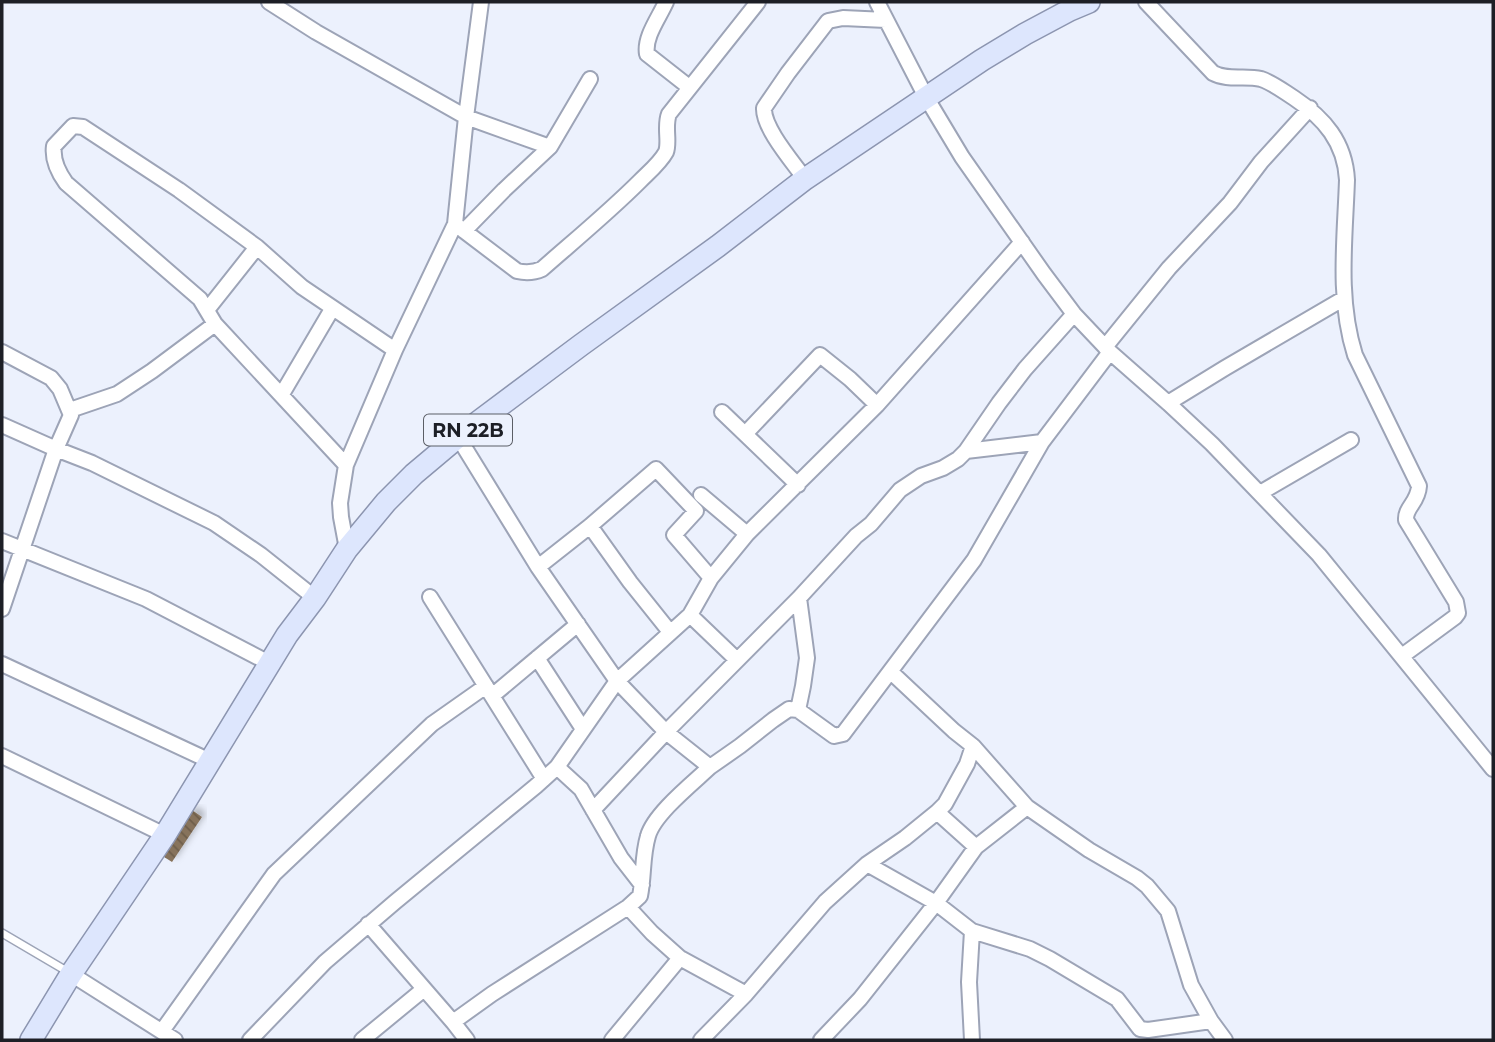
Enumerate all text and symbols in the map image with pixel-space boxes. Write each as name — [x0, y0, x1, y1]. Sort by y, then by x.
road number: RN 22B — [424, 414, 512, 446]

